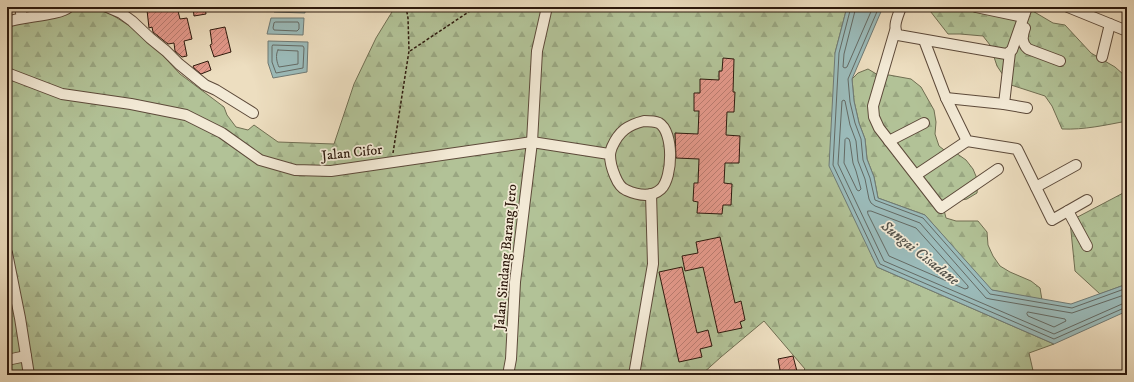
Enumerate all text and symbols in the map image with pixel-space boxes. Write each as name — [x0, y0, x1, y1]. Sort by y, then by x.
street label: Jalan Cifor — [319, 141, 384, 165]
street label: Jalan Sindang Barang Jero — [490, 183, 521, 333]
water label: Sungai Cisadane — [876, 216, 964, 290]

